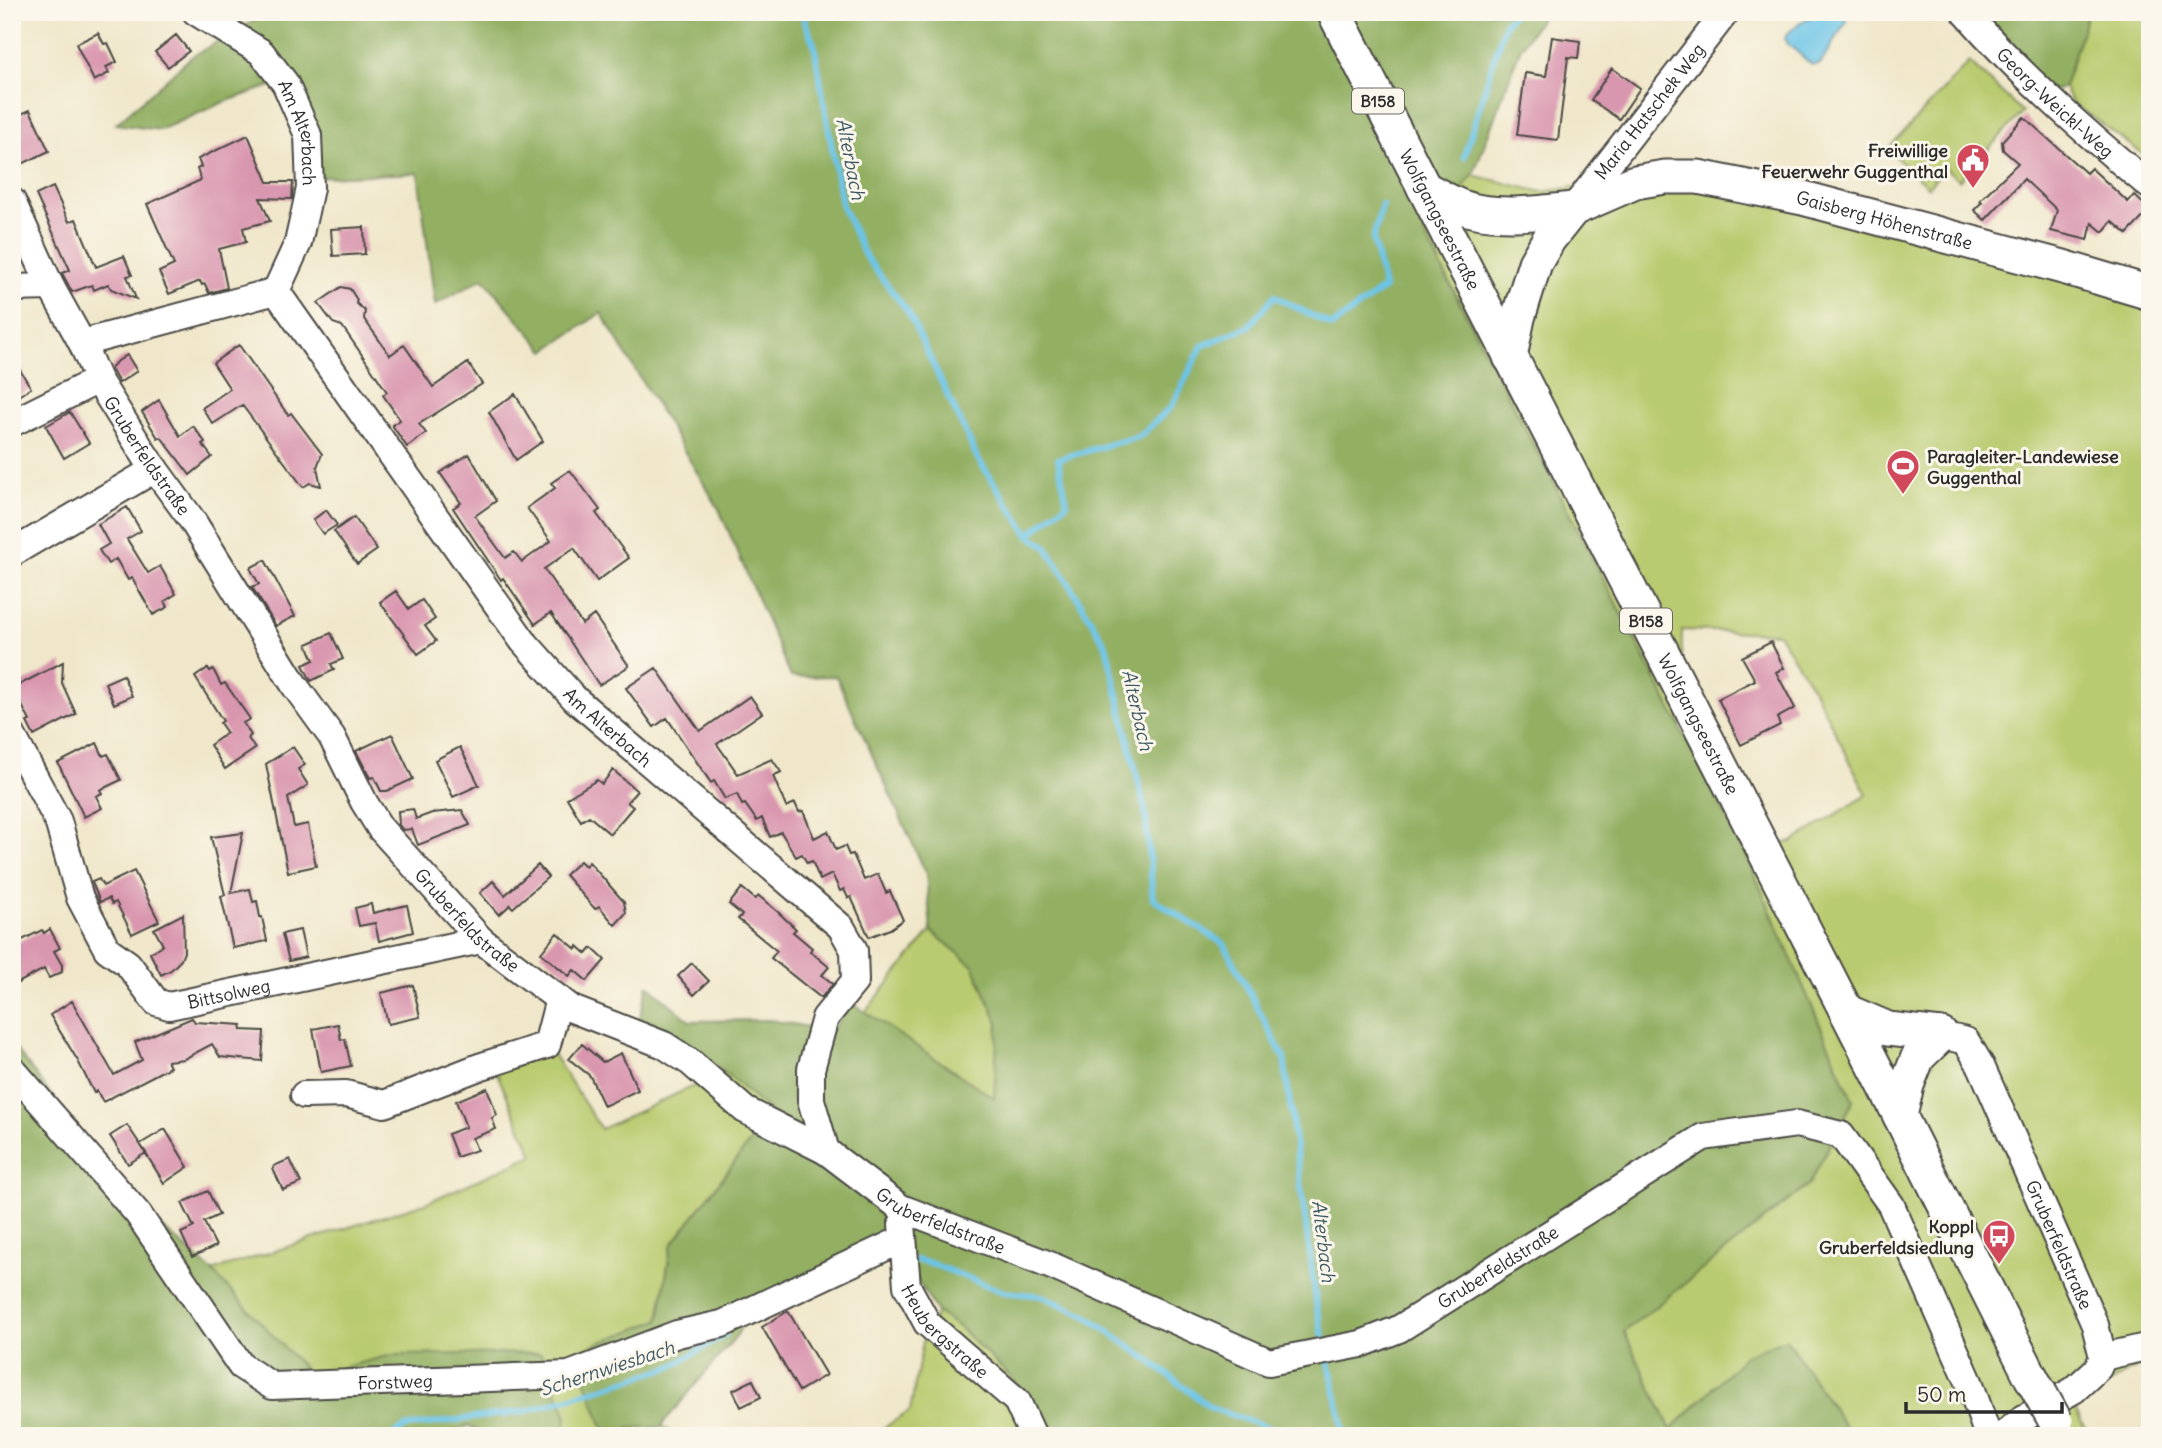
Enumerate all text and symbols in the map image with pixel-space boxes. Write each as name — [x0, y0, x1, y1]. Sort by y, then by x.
street label: Maria Hatschek Weg — [1589, 38, 1709, 184]
street label: Georg-Weickl-Weg — [1992, 42, 2119, 162]
street label: Am Alterbach — [273, 76, 321, 186]
road number: B158 — [1352, 88, 1404, 114]
water label: Alterbach — [831, 116, 871, 203]
place label: Freiwillige Feuerwehr Guggenthal — [1762, 139, 1948, 183]
public building icon: Freiwillige Feuerwehr Guggenthal — [1954, 141, 1992, 190]
street label: Wolfgangseestraße — [1395, 145, 1486, 294]
street label: Gaisberg Höhenstraße — [1794, 185, 1975, 254]
street label: Gruberfeldstraße — [99, 392, 196, 519]
place label: Paragleiter-Landewiese Guggenthal — [1927, 445, 2119, 489]
sports icon: Paragleiter-Landewiese Guggenthal — [1884, 447, 1922, 496]
road number: B158 — [1620, 608, 1672, 634]
street label: Wolfgangseestraße — [1653, 650, 1745, 798]
water label: Alterbach — [1117, 667, 1159, 754]
street label: Am Alterbach — [559, 683, 657, 772]
street label: Gruberfeldstraße — [410, 863, 524, 977]
street label: Bittsolweg — [185, 973, 272, 1013]
street label: Gruberfeldstraße — [2021, 1176, 2098, 1313]
street label: Gruberfeldstraße — [872, 1182, 1009, 1258]
water label: Alterbach — [1307, 1199, 1341, 1284]
place label: Koppl Gruberfeldsiedlung — [1819, 1215, 1974, 1259]
bus stop icon: Koppl Gruberfeldsiedlung — [1980, 1217, 2018, 1266]
street label: Gruberfeldstraße — [1433, 1220, 1562, 1314]
street label: Heubergstraße — [897, 1280, 994, 1383]
water label: Schernwiesbach — [537, 1335, 678, 1401]
street label: Forstweg — [357, 1369, 433, 1394]
scale bar — [1906, 1371, 2062, 1415]
text: 50 m — [1917, 1381, 1966, 1408]

